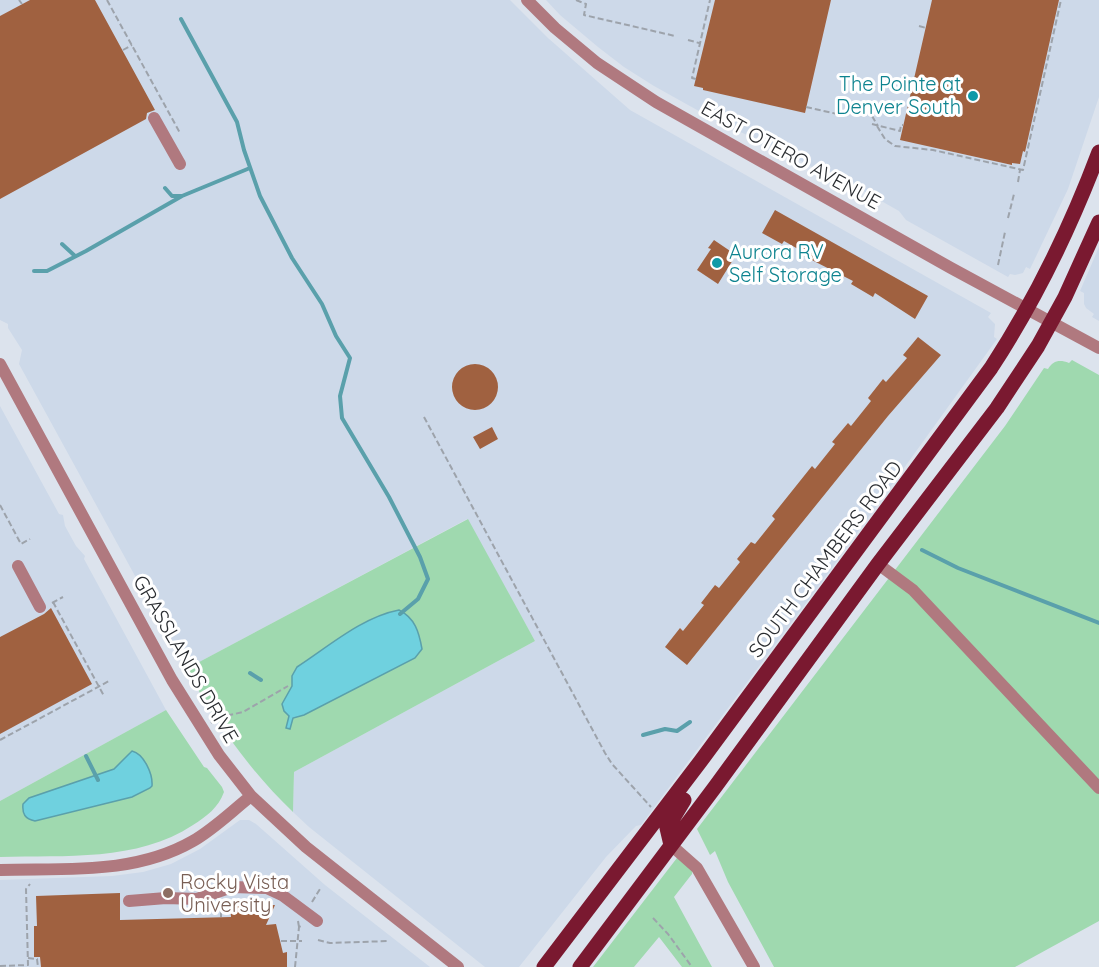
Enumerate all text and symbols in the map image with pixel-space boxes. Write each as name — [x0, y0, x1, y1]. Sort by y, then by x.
place label: The Pointe at Denver South — [836, 71, 961, 119]
marker: The Pointe at Denver South — [966, 89, 980, 103]
street label: EAST OTERO AVENUE — [697, 95, 885, 214]
place label: Aurora RV Self Storage — [729, 239, 842, 287]
marker: Aurora RV Self Storage — [710, 256, 724, 270]
street label: SOUTH CHAMBERS ROAD — [742, 455, 907, 662]
street label: GRASSLANDS DRIVE — [128, 570, 245, 747]
place label: Rocky Vista University — [180, 869, 289, 917]
marker: Rocky Vista University — [161, 886, 175, 900]

